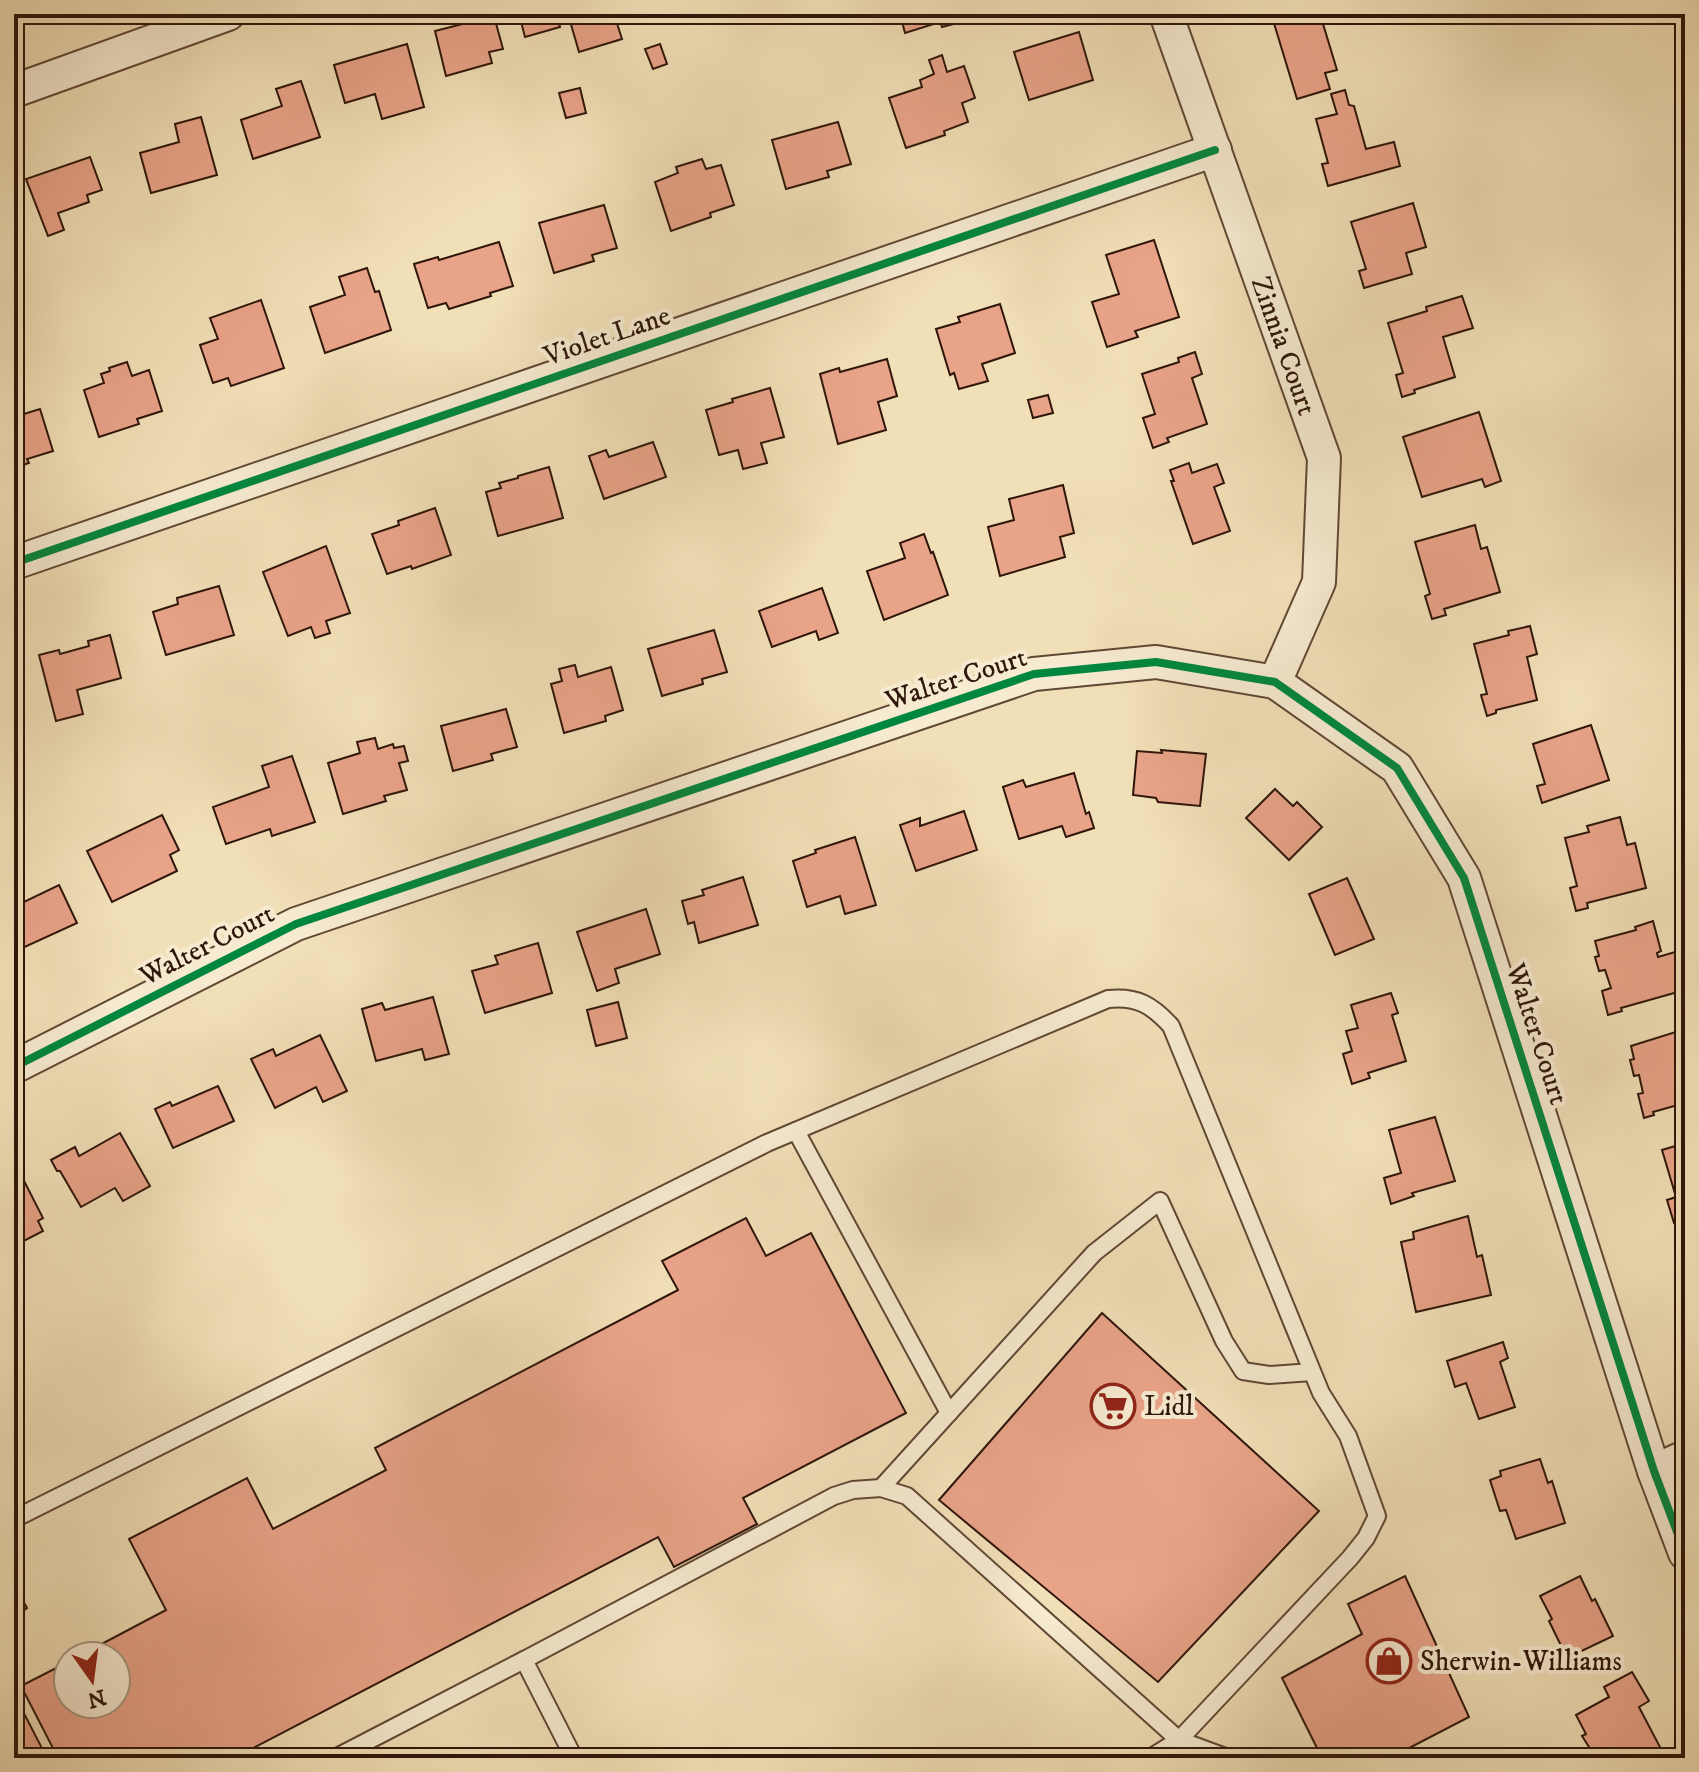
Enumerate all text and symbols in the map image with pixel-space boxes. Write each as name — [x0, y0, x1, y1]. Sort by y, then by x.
street label: Zinnia Court — [1243, 272, 1325, 420]
street label: Violet Lane — [538, 298, 675, 374]
street label: Walter Court — [880, 640, 1031, 719]
street label: Walter Court — [133, 896, 280, 994]
street label: Walter Court — [1497, 958, 1576, 1109]
supermarket icon: Lidl — [1089, 1382, 1137, 1430]
place label: Lidl — [1144, 1389, 1194, 1424]
shop icon: Sherwin-Williams — [1365, 1637, 1413, 1685]
north arrow — [52, 1640, 132, 1720]
place label: Sherwin-Williams — [1420, 1644, 1622, 1679]
text: N — [84, 1683, 109, 1713]

